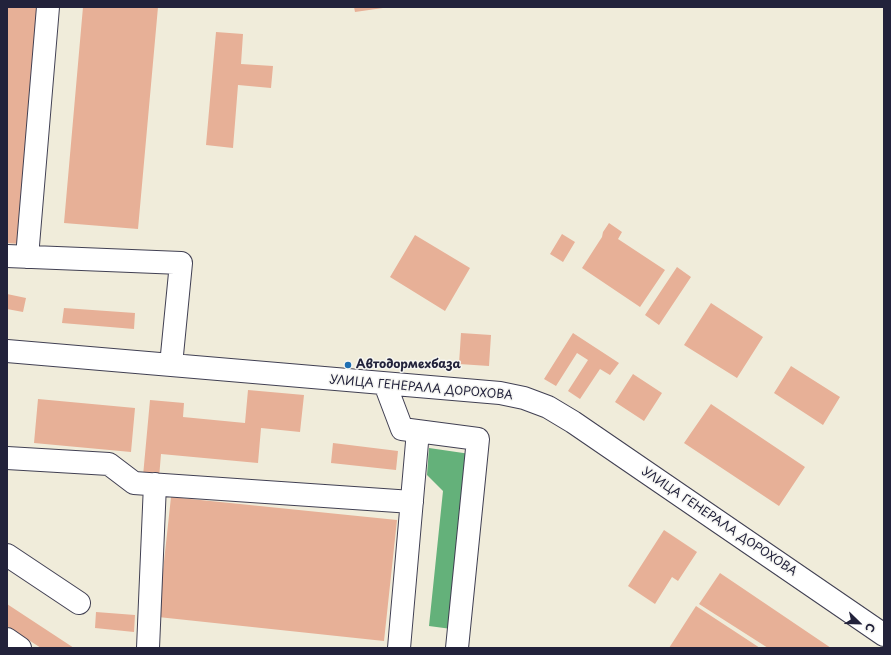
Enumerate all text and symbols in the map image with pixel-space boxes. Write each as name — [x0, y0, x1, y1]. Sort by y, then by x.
place label: Автодормехбаза — [356, 358, 461, 372]
marker: Автодормехбаза — [343, 360, 353, 370]
street label: УЛИЦА ГЕНЕРАЛА ДОРОХОВА — [329, 373, 513, 403]
street label: УЛИЦА ГЕНЕРАЛА ДОРОХОВА — [639, 465, 799, 579]
north arrow — [839, 603, 879, 643]
text: С — [861, 621, 880, 635]

